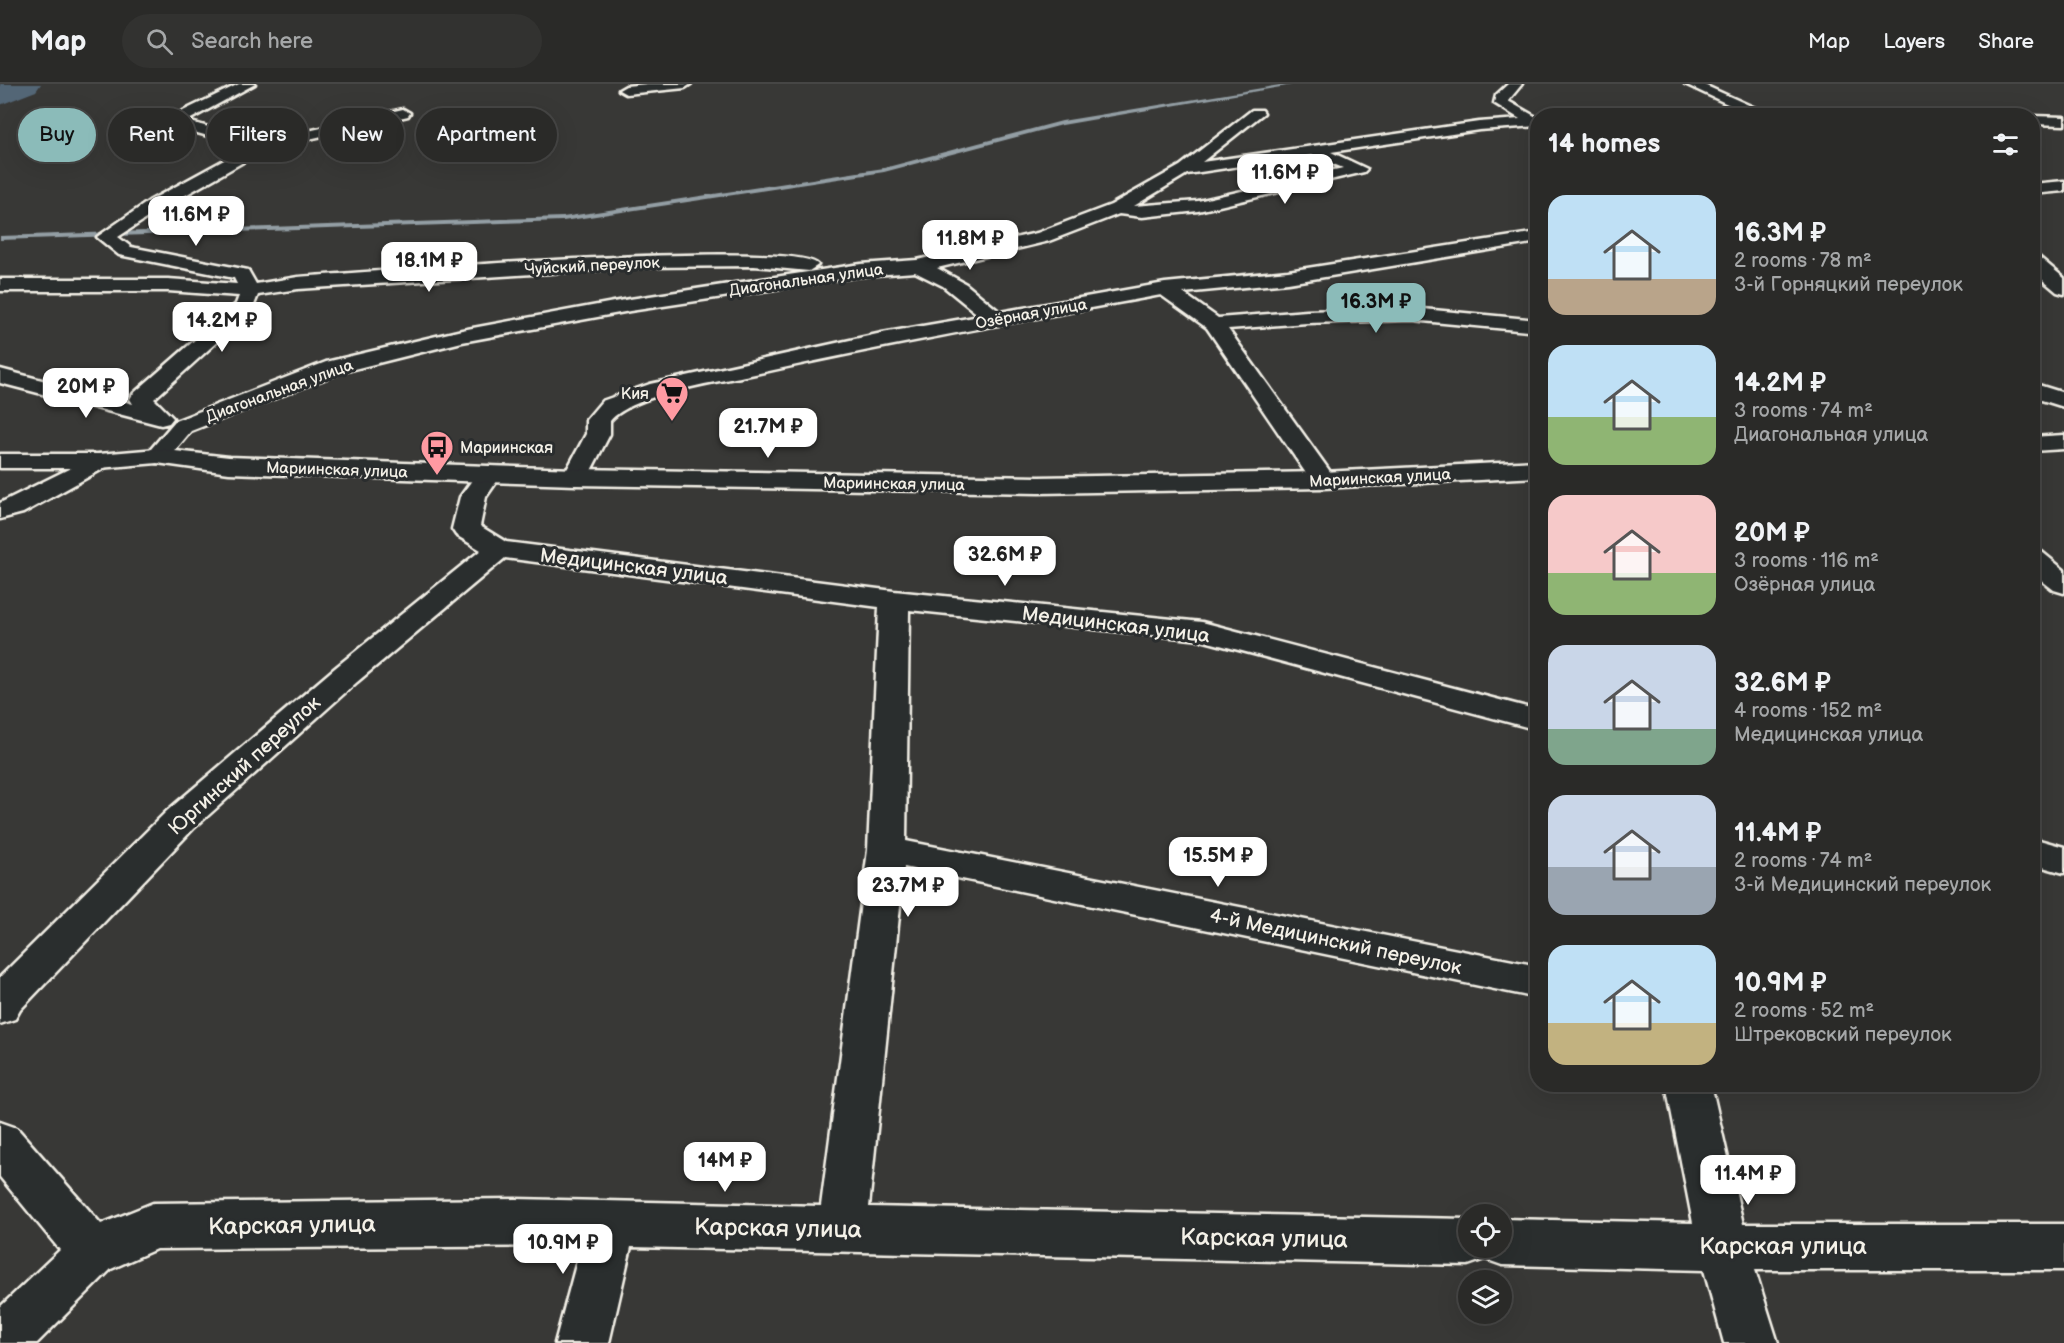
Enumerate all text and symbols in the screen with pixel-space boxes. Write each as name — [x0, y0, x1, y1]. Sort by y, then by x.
search box — [122, 14, 542, 68]
text: Map — [30, 25, 86, 58]
icon: search — [143, 25, 176, 58]
text: Search here — [191, 28, 313, 55]
text: Map — [1808, 29, 1850, 54]
text: Layers — [1883, 29, 1945, 54]
text: Share — [1978, 29, 2034, 54]
chip: Buy — [18, 108, 96, 162]
chip: Rent — [108, 108, 195, 162]
chip: Filters — [207, 108, 308, 162]
chip: New — [320, 108, 404, 162]
chip: Apartment — [416, 108, 557, 162]
icon: filters — [1989, 128, 2022, 161]
text: 14 homes — [1548, 129, 1660, 160]
pin: 11.6M ₽ — [1230, 154, 1340, 205]
text: 11.6M ₽ — [1251, 161, 1319, 185]
pin: 11.6M ₽ — [141, 196, 251, 247]
text: 11.6M ₽ — [162, 203, 230, 227]
text: 16.3M ₽ — [1734, 218, 1826, 249]
icon: home — [1596, 219, 1668, 291]
pin: 11.8M ₽ — [915, 220, 1025, 271]
text: 11.8M ₽ — [936, 227, 1004, 251]
pin: 18.1M ₽ — [374, 242, 484, 293]
text: 18.1M ₽ — [395, 249, 463, 273]
text: 2 rooms · 78 m² — [1734, 249, 1872, 273]
street label: Чуйский переулок — [524, 253, 661, 280]
street label: Диагональная улица — [728, 260, 885, 301]
text: 3-й Горняцкий переулок — [1734, 273, 1963, 297]
pin: 16.3M ₽ — [1321, 283, 1431, 334]
text: 16.3M ₽ — [1341, 290, 1411, 314]
street label: Озёрная улица — [974, 295, 1089, 334]
pin: 14.2M ₽ — [167, 302, 277, 353]
text: 14.2M ₽ — [187, 309, 257, 333]
street label: Диагональная улица — [203, 356, 356, 427]
pin: 20M ₽ — [44, 368, 128, 419]
text: 14.2M ₽ — [1734, 368, 1826, 399]
icon: home — [1596, 369, 1668, 441]
text: 20M ₽ — [57, 375, 115, 399]
supermarket icon: Кия — [654, 375, 690, 422]
place label: Кия — [621, 385, 649, 404]
text: 3 rooms · 74 m² — [1734, 399, 1873, 423]
pin: 21.7M ₽ — [713, 408, 823, 459]
text: 21.7M ₽ — [733, 415, 803, 439]
text: Диагональная улица — [1734, 423, 1928, 447]
bus stop icon: Мариинская — [419, 429, 455, 476]
place label: Мариинская — [460, 439, 553, 458]
street label: Мариинская улица — [266, 459, 409, 482]
street label: Мариинская улица — [1309, 465, 1452, 492]
street label: Мариинская улица — [823, 474, 966, 495]
text: 20M ₽ — [1734, 518, 1810, 549]
icon: home — [1596, 519, 1668, 591]
pin: 32.6M ₽ — [950, 536, 1060, 587]
text: 32.6M ₽ — [968, 543, 1042, 567]
street label: Медицинская улица — [539, 544, 729, 590]
text: 3 rooms · 116 m² — [1734, 549, 1879, 573]
text: Озёрная улица — [1734, 573, 1875, 597]
street label: Медицинская улица — [1021, 602, 1211, 648]
text: 32.6M ₽ — [1734, 668, 1831, 699]
icon: home — [1596, 669, 1668, 741]
street label: Юргинский переулок — [164, 691, 326, 840]
text: 4 rooms · 152 m² — [1734, 699, 1882, 723]
text: Медицинская улица — [1734, 723, 1923, 747]
text: 11.4M ₽ — [1734, 818, 1822, 849]
icon: home — [1596, 819, 1668, 891]
pin: 15.5M ₽ — [1163, 837, 1273, 888]
text: 15.5M ₽ — [1183, 844, 1253, 868]
text: 2 rooms · 74 m² — [1734, 849, 1872, 873]
pin: 23.7M ₽ — [853, 867, 963, 918]
text: 3-й Медицинский переулок — [1734, 873, 1991, 897]
text: 23.7M ₽ — [872, 874, 944, 898]
street label: 4-й Медицинский переулок — [1208, 904, 1464, 981]
text: 10.9M ₽ — [1734, 968, 1827, 999]
icon: home — [1596, 969, 1668, 1041]
text: 2 rooms · 52 m² — [1734, 999, 1874, 1023]
text: Штрековский переулок — [1734, 1023, 1952, 1047]
pin: 14M ₽ — [683, 1142, 767, 1193]
text: 14M ₽ — [698, 1149, 752, 1173]
pin: 11.4M ₽ — [1693, 1155, 1803, 1206]
text: 11.4M ₽ — [1714, 1162, 1782, 1186]
map controls — [1458, 1204, 1512, 1324]
button: locate — [1458, 1204, 1512, 1258]
street label: Карская улица — [208, 1210, 376, 1241]
street label: Карская улица — [694, 1213, 862, 1244]
street label: Карская улица — [1180, 1223, 1348, 1254]
pin: 10.9M ₽ — [508, 1224, 618, 1275]
text: 10.9M ₽ — [527, 1231, 599, 1255]
street label: Карская улица — [1699, 1232, 1867, 1261]
button: layers — [1458, 1270, 1512, 1324]

